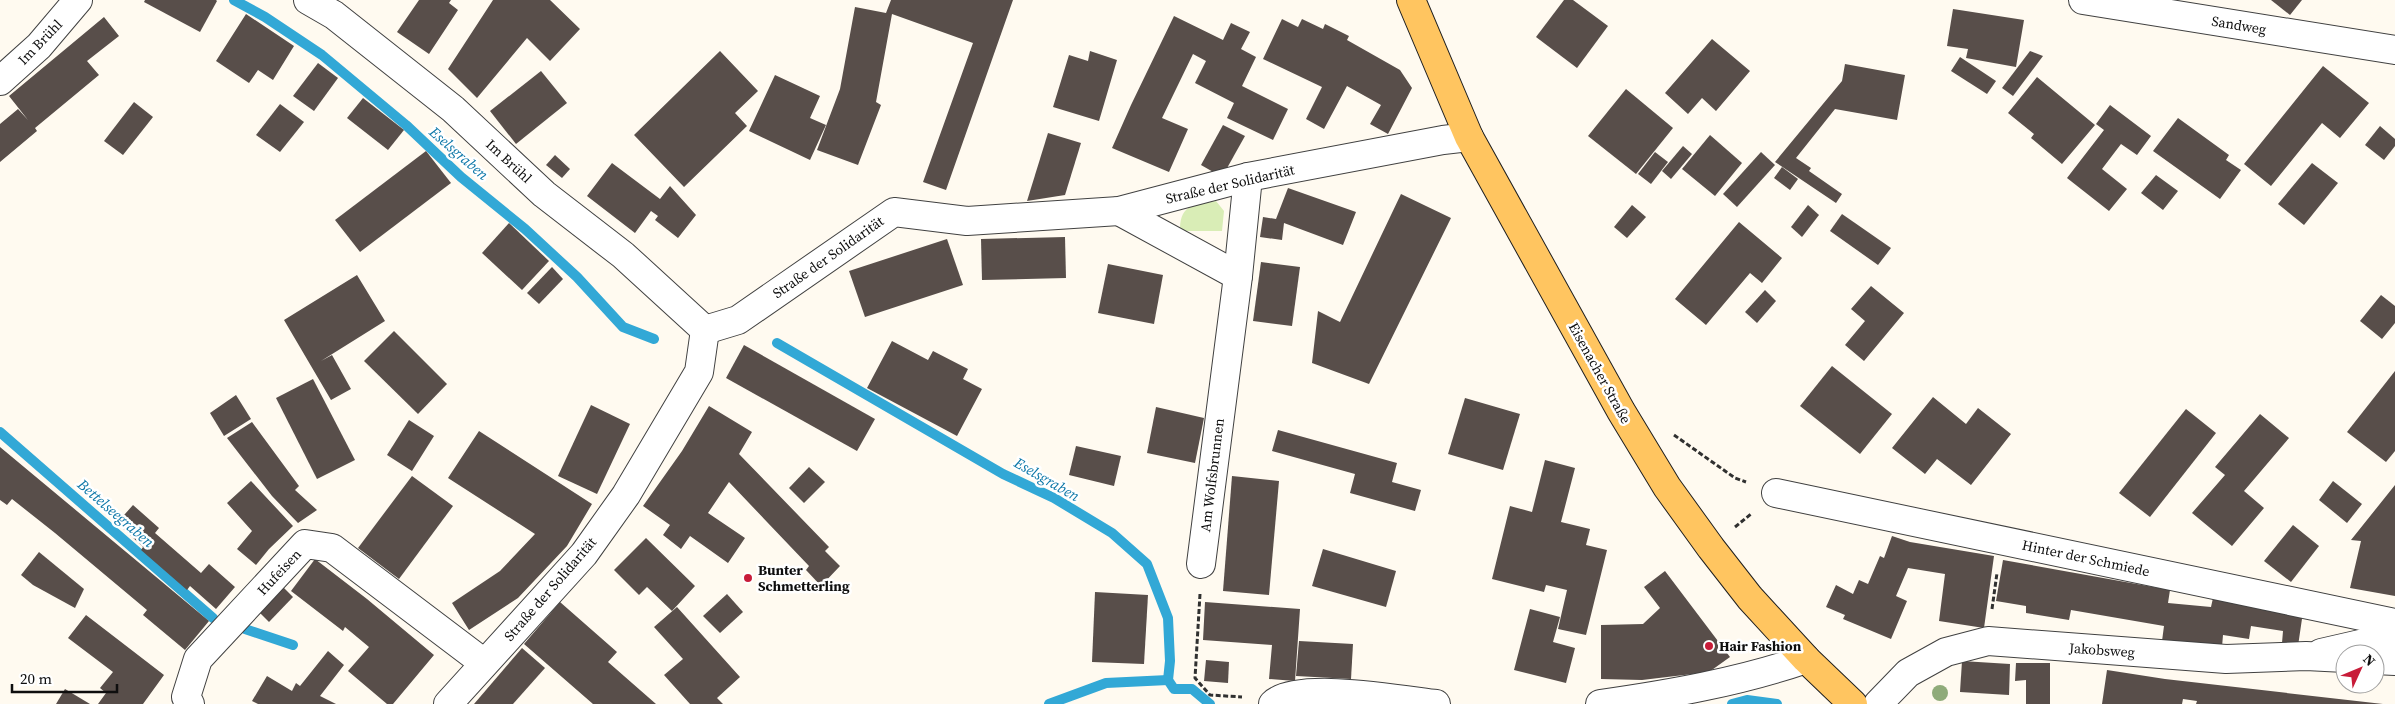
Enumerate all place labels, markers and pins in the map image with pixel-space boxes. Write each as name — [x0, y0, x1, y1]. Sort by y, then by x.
place label: Bunter Schmetterling — [758, 560, 850, 596]
marker: Bunter Schmetterling — [742, 572, 754, 584]
place label: Hair Fashion — [1719, 636, 1802, 656]
marker: Hair Fashion — [1703, 640, 1715, 652]

